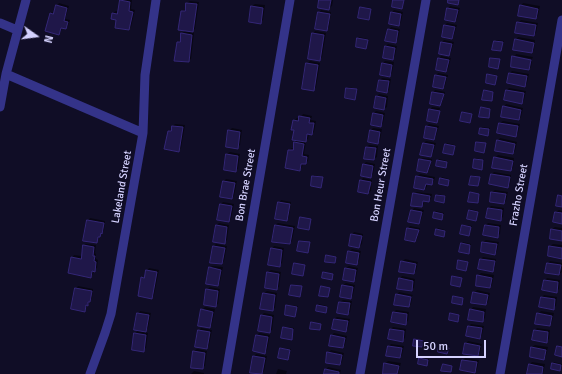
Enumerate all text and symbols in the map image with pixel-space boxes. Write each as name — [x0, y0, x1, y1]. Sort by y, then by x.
north arrow — [16, 16, 56, 56]
text: N — [41, 34, 55, 44]
street label: Bon Heur Street — [368, 147, 394, 223]
street label: Bon Brae Street — [233, 148, 259, 222]
street label: Lakeland Street — [109, 150, 135, 224]
street label: Frazho Street — [507, 163, 531, 227]
scale bar — [418, 332, 488, 358]
text: 50 m — [423, 339, 448, 354]

